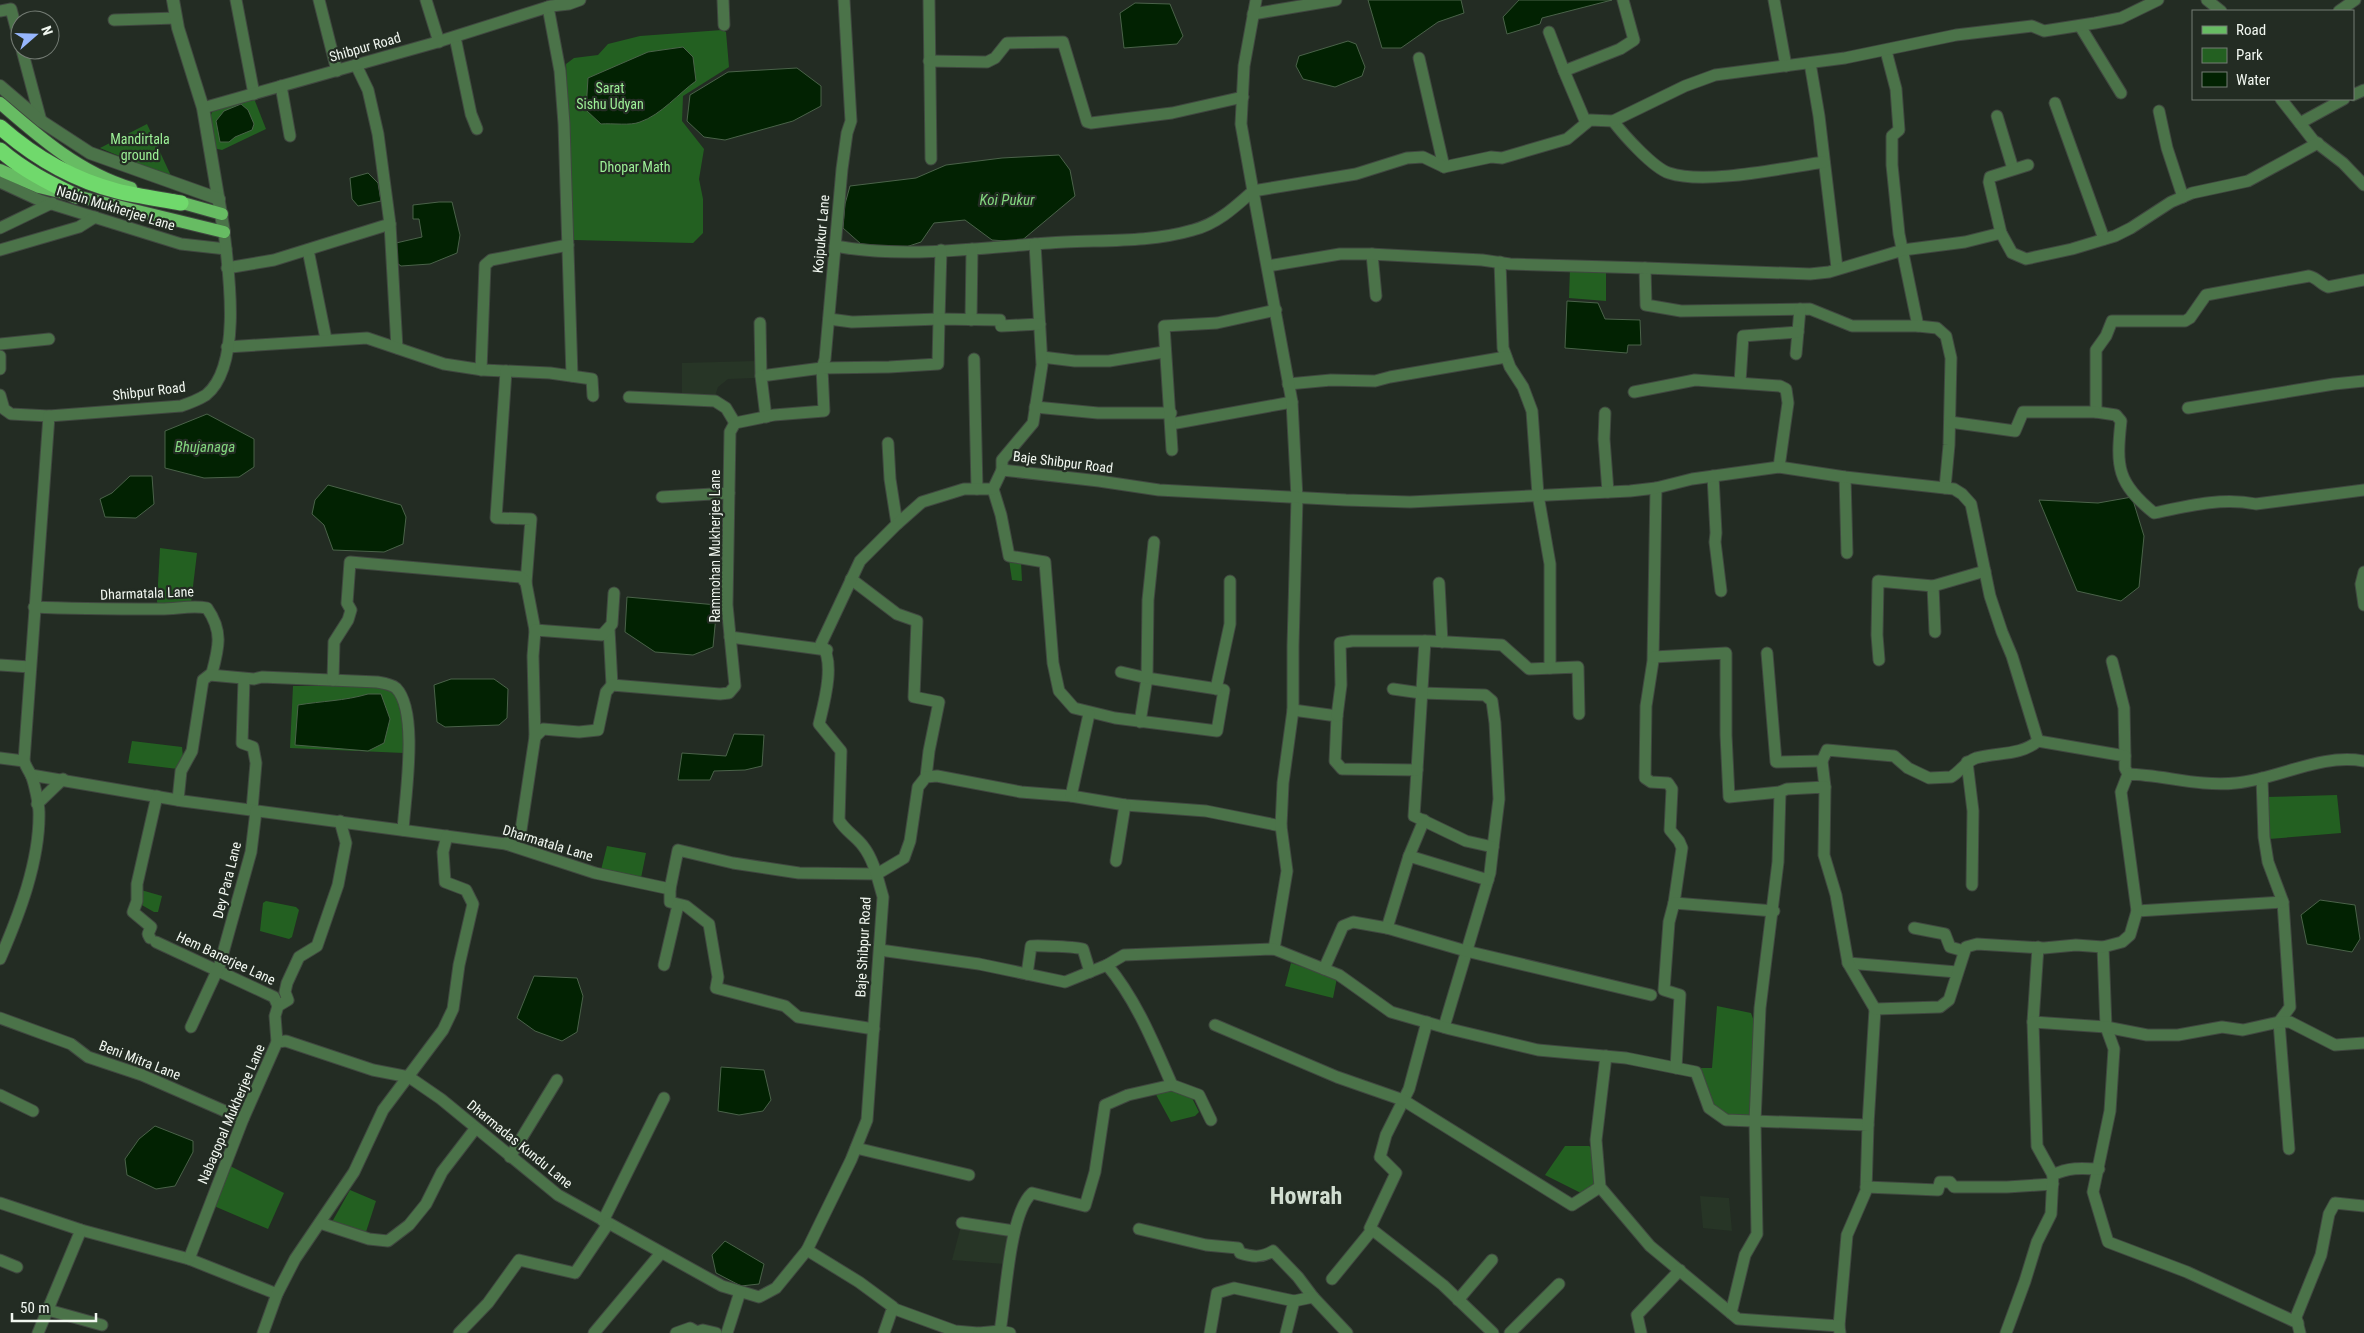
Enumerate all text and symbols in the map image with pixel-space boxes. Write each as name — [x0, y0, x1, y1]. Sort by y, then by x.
north arrow — [10, 10, 60, 60]
legend — [2192, 10, 2354, 100]
text: Road — [2236, 21, 2266, 39]
text: N — [38, 24, 56, 37]
street label: Shibpur Road — [328, 29, 402, 65]
text: Park — [2236, 46, 2263, 64]
text: Water — [2236, 71, 2271, 89]
park label: Sarat Sishu Udyan — [576, 80, 644, 112]
park label: Mandirtala ground — [110, 131, 170, 163]
park label: Dhopar Math — [599, 159, 671, 175]
street label: Nabin Mukherjee Lane — [55, 182, 178, 234]
water label: Koi Pukur — [980, 191, 1035, 209]
street label: Koipukur Lane — [810, 194, 832, 274]
street label: Shibpur Road — [112, 379, 186, 403]
water label: Bhujanaga — [175, 438, 235, 456]
street label: Baje Shibpur Road — [1012, 448, 1114, 476]
street label: Rammohan Mukherjee Lane — [707, 469, 723, 623]
street label: Dharmatala Lane — [100, 583, 195, 603]
street label: Dharmatala Lane — [501, 822, 596, 864]
street label: Dey Para Lane — [210, 840, 244, 920]
street label: Baje Shibpur Road — [852, 896, 874, 998]
street label: Hem Banerjee Lane — [174, 928, 278, 988]
street label: Beni Mitra Lane — [97, 1037, 183, 1083]
street label: Nabagopal Mukherjee Lane — [194, 1041, 268, 1186]
street label: Dharmadas Kundu Lane — [464, 1097, 576, 1192]
district label: Howrah — [1270, 1182, 1342, 1210]
scale bar — [12, 1290, 96, 1322]
text: 50 m — [20, 1299, 50, 1317]

